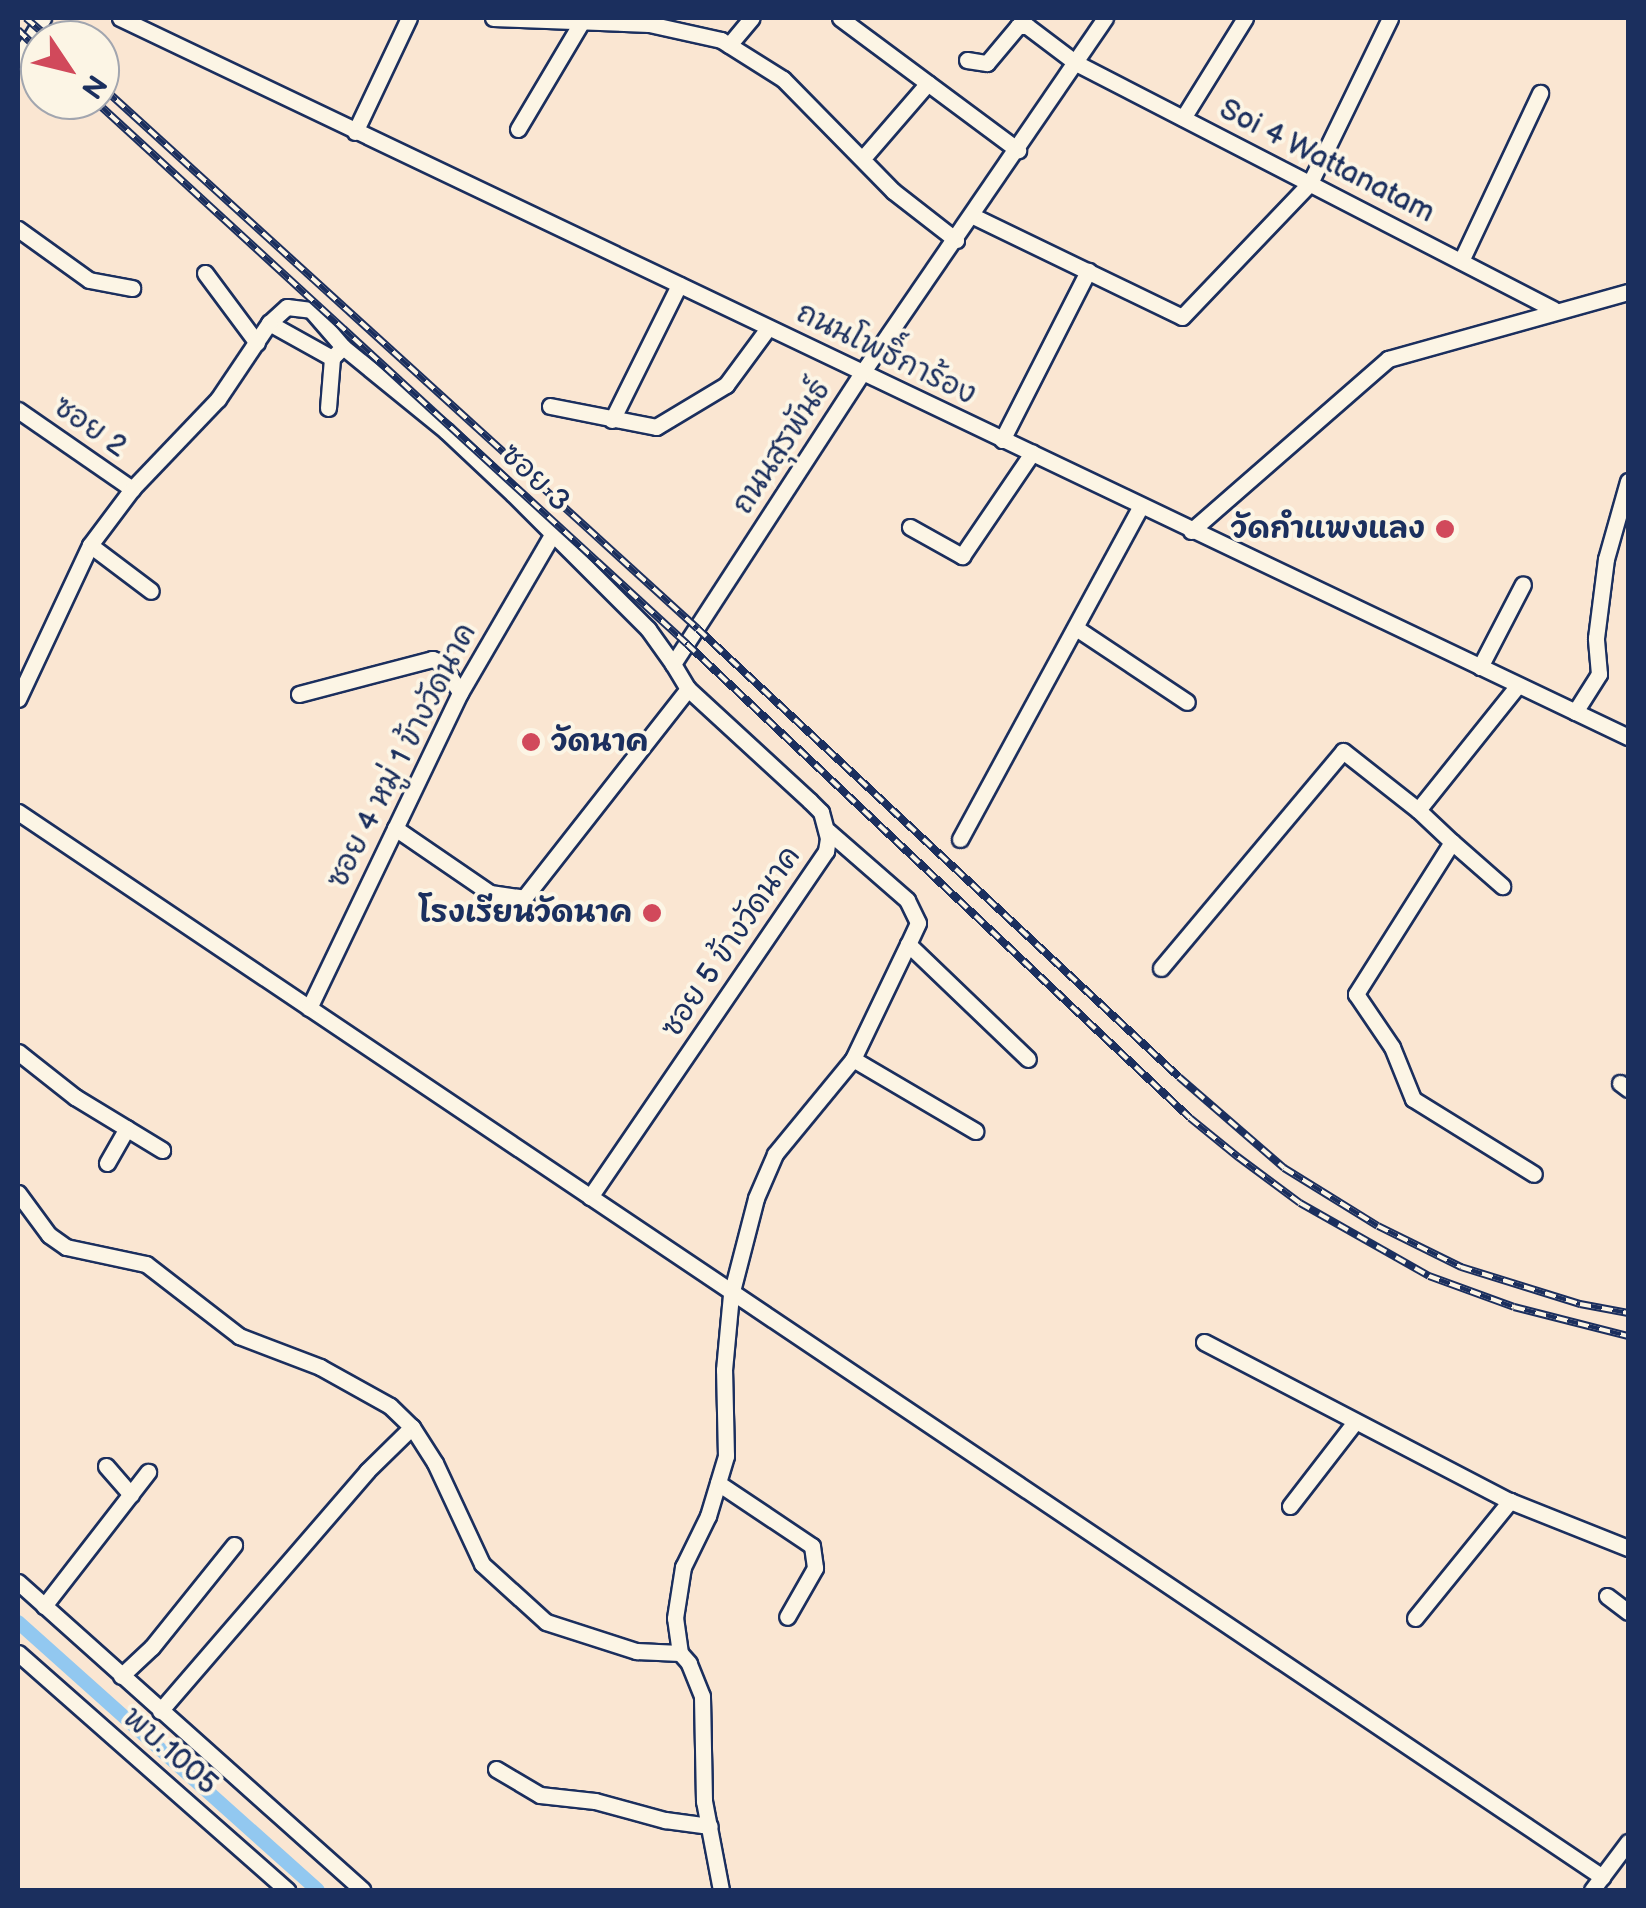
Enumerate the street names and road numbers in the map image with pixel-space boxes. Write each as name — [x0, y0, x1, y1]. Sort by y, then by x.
street label: Soi 4 Wattanatam — [1213, 91, 1441, 231]
street label: ถนนโพธิ์การ้อง — [790, 295, 982, 413]
street label: ถนนสุรพันธ์ — [725, 373, 839, 521]
street label: ซอย 2 — [46, 389, 134, 465]
street label: ซอย 3 — [493, 436, 577, 520]
street label: ซอย 4 หมู่ 1 ข้างวัดนาค — [320, 618, 484, 894]
street label: ซอย 5 ข้างวัดนาค — [654, 840, 808, 1044]
street label: พบ.1005 — [115, 1700, 225, 1802]

